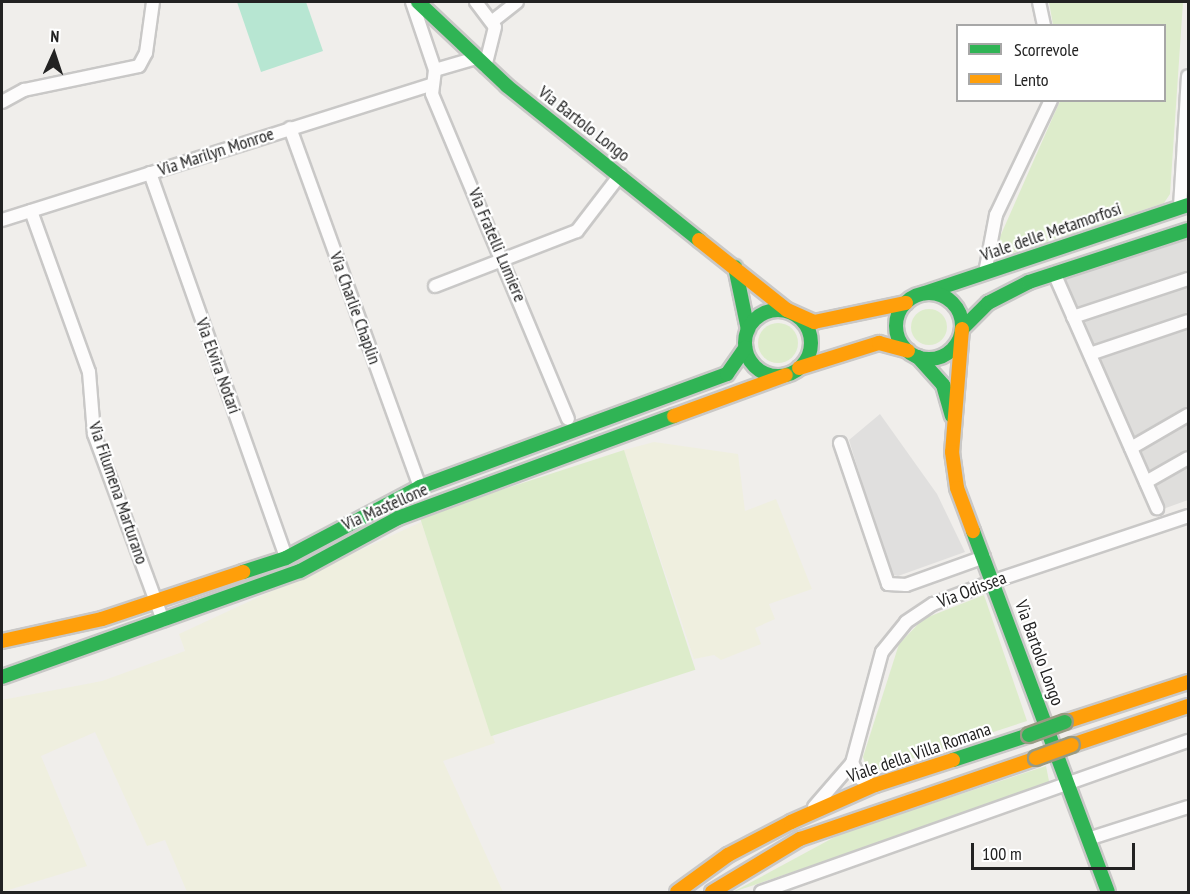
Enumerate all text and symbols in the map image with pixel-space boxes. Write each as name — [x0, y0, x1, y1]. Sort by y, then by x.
north arrow — [24, 24, 84, 84]
legend — [956, 24, 1166, 102]
text: N — [50, 26, 60, 46]
text: Scorrevole — [1014, 38, 1079, 61]
text: Lento — [1014, 68, 1049, 91]
street label: Via Bartolo Longo — [534, 81, 634, 167]
street label: Via Marilyn Monroe — [155, 123, 277, 181]
street label: Via Fratelli Lumiere — [463, 185, 531, 305]
street label: Viale delle Metamorfosi — [978, 198, 1124, 266]
street label: Via Charlie Chaplin — [325, 249, 385, 367]
street label: Via Elvira Notari — [191, 315, 245, 417]
street label: Via Filumena Marturano — [83, 419, 153, 567]
street label: Via Mastellone — [339, 478, 431, 536]
street label: Via Odissea — [935, 567, 1009, 613]
street label: Via Bartolo Longo — [1010, 597, 1068, 709]
street label: Viale della Villa Romana — [844, 718, 994, 788]
scale bar — [974, 831, 1138, 869]
text: 100 m — [982, 842, 1022, 865]

